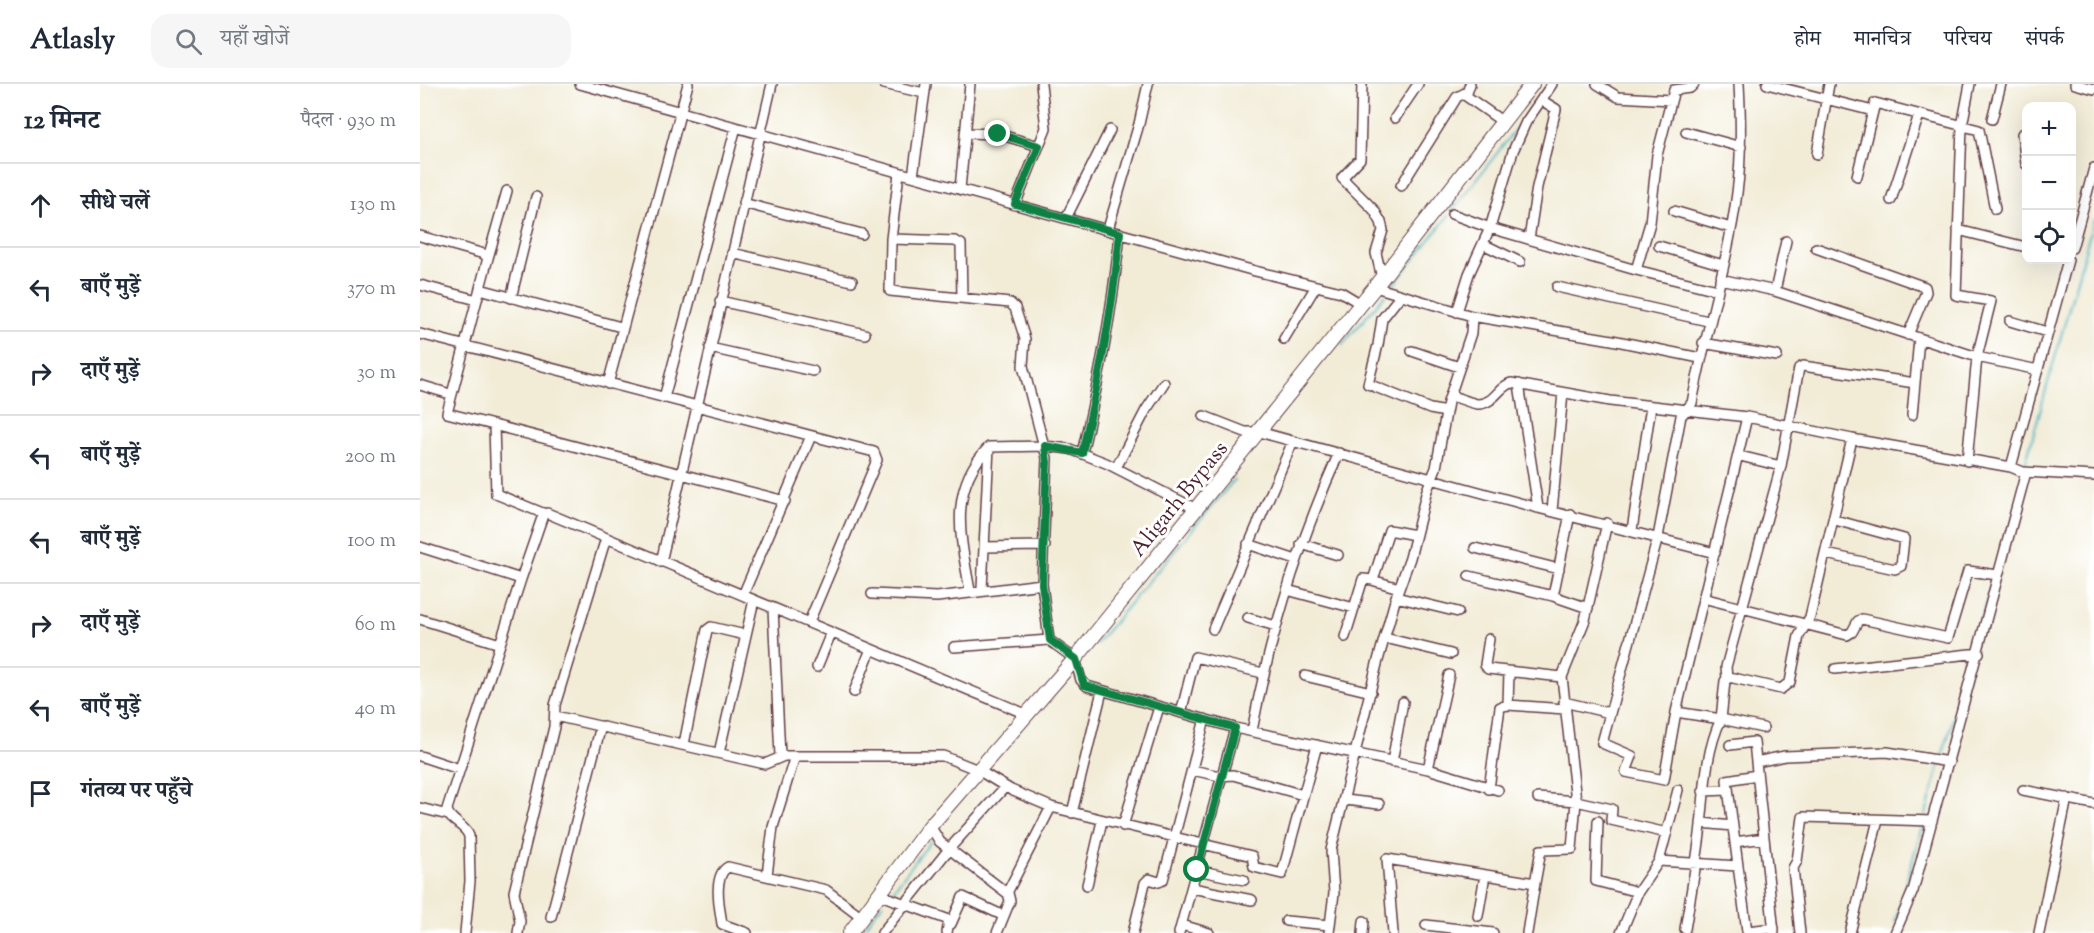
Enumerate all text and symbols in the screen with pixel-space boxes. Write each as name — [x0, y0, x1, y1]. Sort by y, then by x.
search box — [151, 14, 571, 68]
text: Atlasly — [30, 21, 115, 61]
text: यहाँ खोजें — [220, 24, 289, 56]
icon: search — [172, 25, 205, 58]
text: होम — [1794, 25, 1821, 55]
text: मानचित्र — [1854, 25, 1911, 55]
text: परिचय — [1944, 25, 1992, 55]
text: संपर्क — [2025, 25, 2064, 55]
map controls — [2022, 102, 2076, 264]
button: + — [2022, 102, 2076, 156]
text: 12 मिनट — [24, 103, 100, 140]
text: पैदल · 930 m — [301, 107, 396, 136]
route end — [984, 120, 1010, 146]
button: − — [2022, 156, 2076, 210]
text: सीधे चलें — [81, 188, 150, 220]
icon: ahead — [24, 189, 57, 222]
text: 130 m — [350, 191, 396, 220]
button: locate — [2022, 210, 2076, 264]
text: बाएँ मुड़ें — [81, 272, 140, 304]
icon: left — [24, 273, 57, 306]
text: 370 m — [347, 275, 396, 304]
text: दाएँ मुड़ें — [81, 356, 140, 388]
icon: right — [24, 357, 57, 390]
text: 30 m — [357, 359, 396, 388]
street label: Aligarh Bypass — [1124, 435, 1237, 565]
text: बाएँ मुड़ें — [81, 440, 140, 472]
icon: left — [24, 441, 57, 474]
text: 200 m — [345, 443, 396, 472]
text: बाएँ मुड़ें — [81, 524, 140, 556]
icon: left — [24, 525, 57, 558]
text: 100 m — [347, 527, 396, 556]
text: दाएँ मुड़ें — [81, 608, 140, 640]
icon: right — [24, 609, 57, 642]
text: 60 m — [355, 611, 396, 640]
text: बाएँ मुड़ें — [81, 692, 140, 724]
icon: left — [24, 693, 57, 726]
text: 40 m — [355, 695, 396, 724]
text: गंतव्य पर पहुँचे — [81, 776, 192, 808]
icon: arrive — [24, 777, 57, 810]
route start — [1183, 856, 1209, 882]

